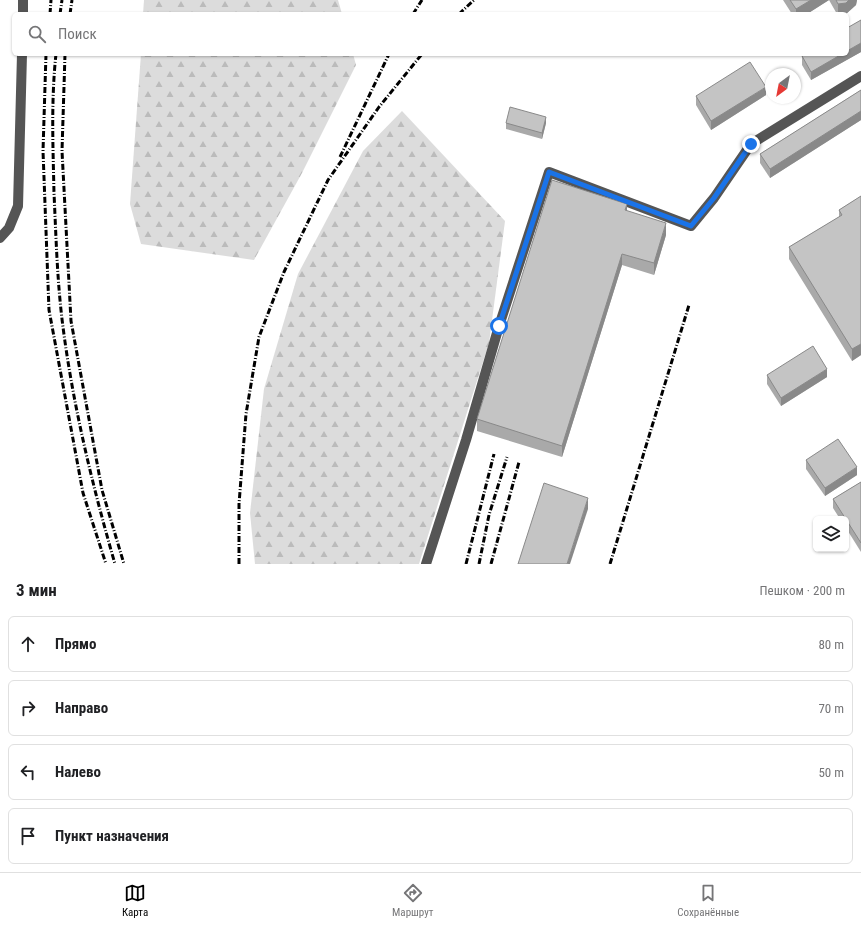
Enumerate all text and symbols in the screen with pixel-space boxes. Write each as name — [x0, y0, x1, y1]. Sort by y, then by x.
search box — [12, 12, 849, 56]
icon: search — [26, 23, 48, 45]
text: Поиск — [58, 25, 97, 43]
north arrow — [765, 68, 801, 104]
route end — [742, 135, 760, 153]
route start — [490, 317, 508, 335]
map controls — [813, 516, 849, 552]
button: layers — [813, 516, 849, 552]
text: 3 мин — [16, 580, 57, 600]
text: Пешком · 200 m — [759, 583, 845, 598]
icon: ahead — [17, 633, 39, 655]
text: Прямо — [55, 635, 96, 653]
text: 80 m — [818, 637, 844, 652]
icon: right — [17, 697, 39, 719]
text: Направо — [55, 699, 108, 717]
text: 70 m — [818, 701, 844, 716]
icon: left — [17, 761, 39, 783]
text: Налево — [55, 763, 101, 781]
text: 50 m — [818, 765, 844, 780]
icon: arrive — [17, 825, 39, 847]
text: Пункт назначения — [55, 827, 169, 845]
tab: Карта — [122, 882, 148, 919]
tab: Маршрут — [392, 882, 433, 919]
tab: Сохранённые — [677, 882, 739, 919]

